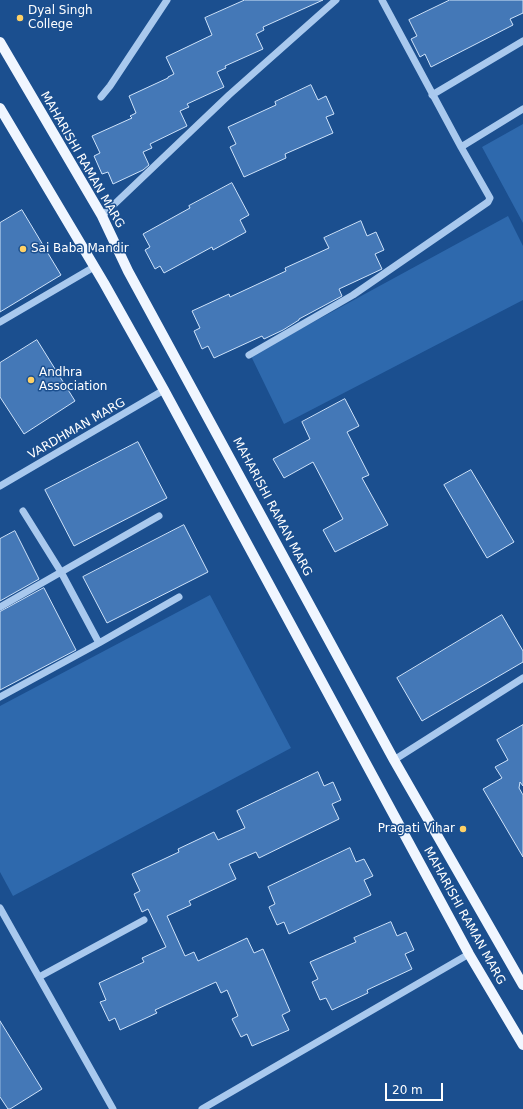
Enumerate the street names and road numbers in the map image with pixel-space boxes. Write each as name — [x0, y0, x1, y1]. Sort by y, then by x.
street label: MAHARISHI RAMAN MARG — [37, 89, 127, 231]
street label: VARDHMAN MARG — [26, 395, 128, 463]
street label: MAHARISHI RAMAN MARG — [229, 435, 315, 579]
street label: MAHARISHI RAMAN MARG — [420, 845, 508, 987]

